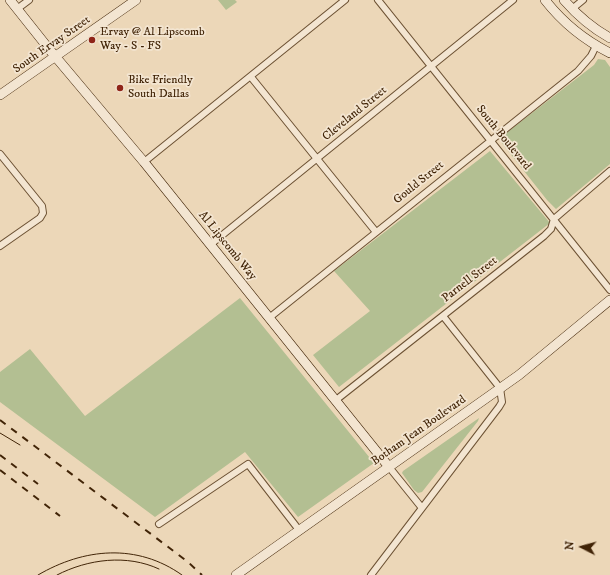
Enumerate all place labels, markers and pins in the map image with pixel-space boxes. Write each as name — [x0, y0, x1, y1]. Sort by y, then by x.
place label: Ervay @ Al Lipscomb Way - S - FS — [100, 26, 205, 54]
marker: Ervay @ Al Lipscomb Way - S - FS — [87, 35, 97, 45]
place label: Bike Friendly South Dallas — [128, 74, 193, 102]
marker: Bike Friendly South Dallas — [115, 83, 125, 93]

